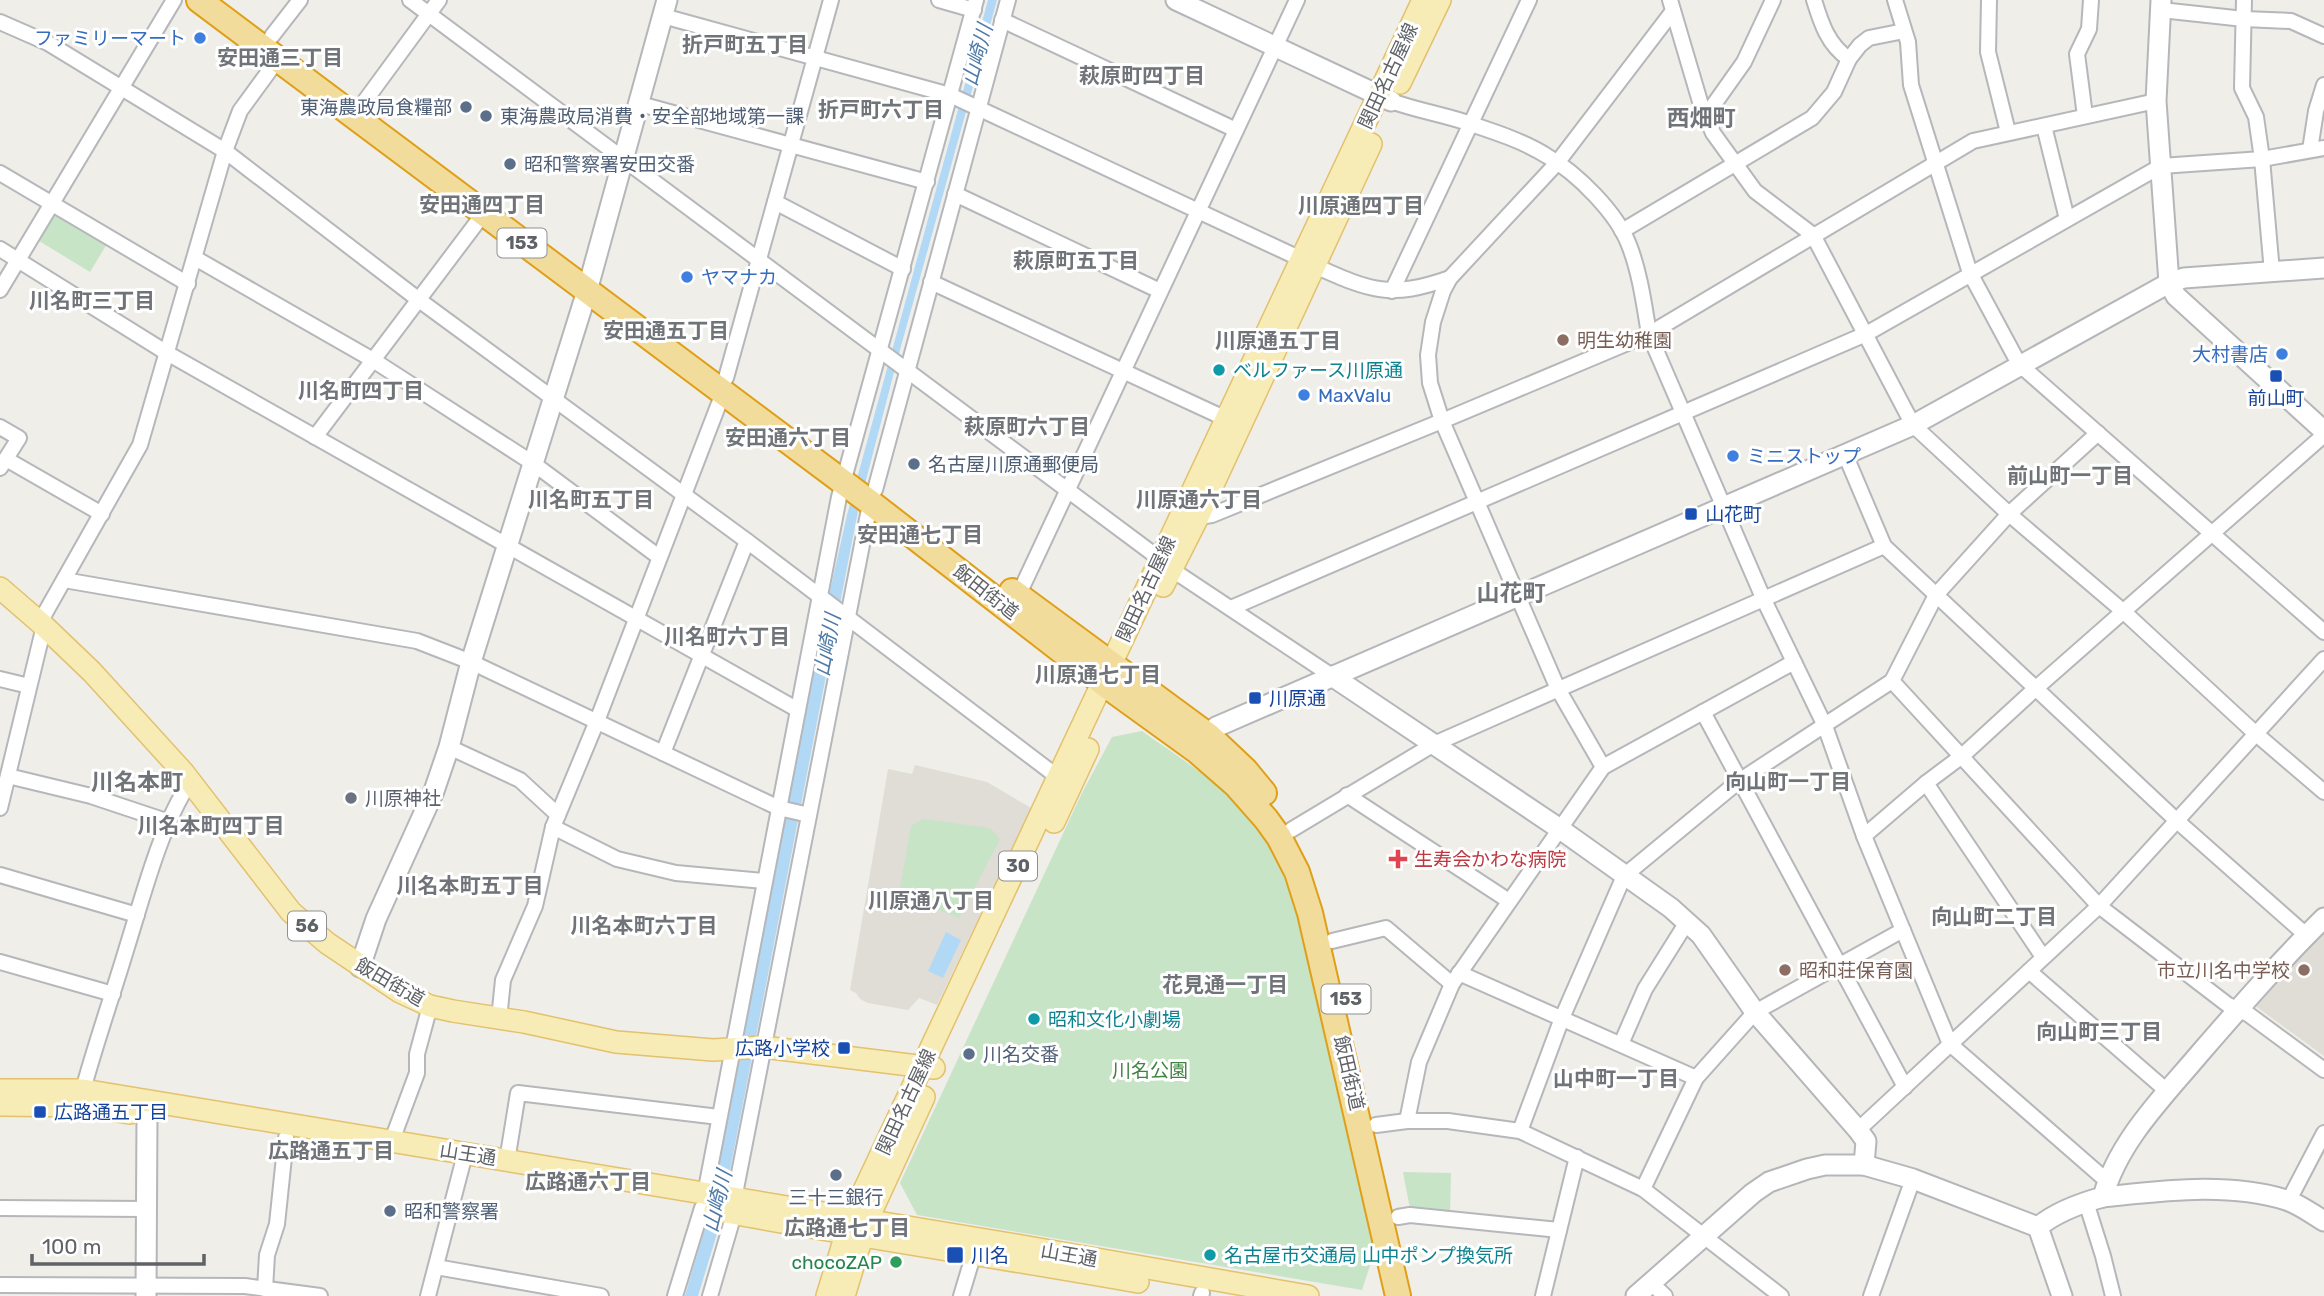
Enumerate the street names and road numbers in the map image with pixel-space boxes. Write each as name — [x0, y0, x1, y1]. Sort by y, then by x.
street label: 関田名古屋線 — [1353, 19, 1423, 133]
road number: 153 — [498, 229, 546, 258]
street label: 関田名古屋線 — [1111, 532, 1181, 646]
street label: 飯田街道 — [949, 560, 1023, 624]
road number: 30 — [999, 852, 1037, 880]
road number: 56 — [288, 911, 326, 940]
street label: 飯田街道 — [351, 953, 429, 1011]
road number: 153 — [1322, 984, 1370, 1014]
street label: 飯田街道 — [1329, 1033, 1369, 1113]
street label: 関田名古屋線 — [871, 1045, 941, 1159]
street label: 山王通 — [438, 1138, 498, 1170]
street label: 山王通 — [1039, 1239, 1099, 1271]

